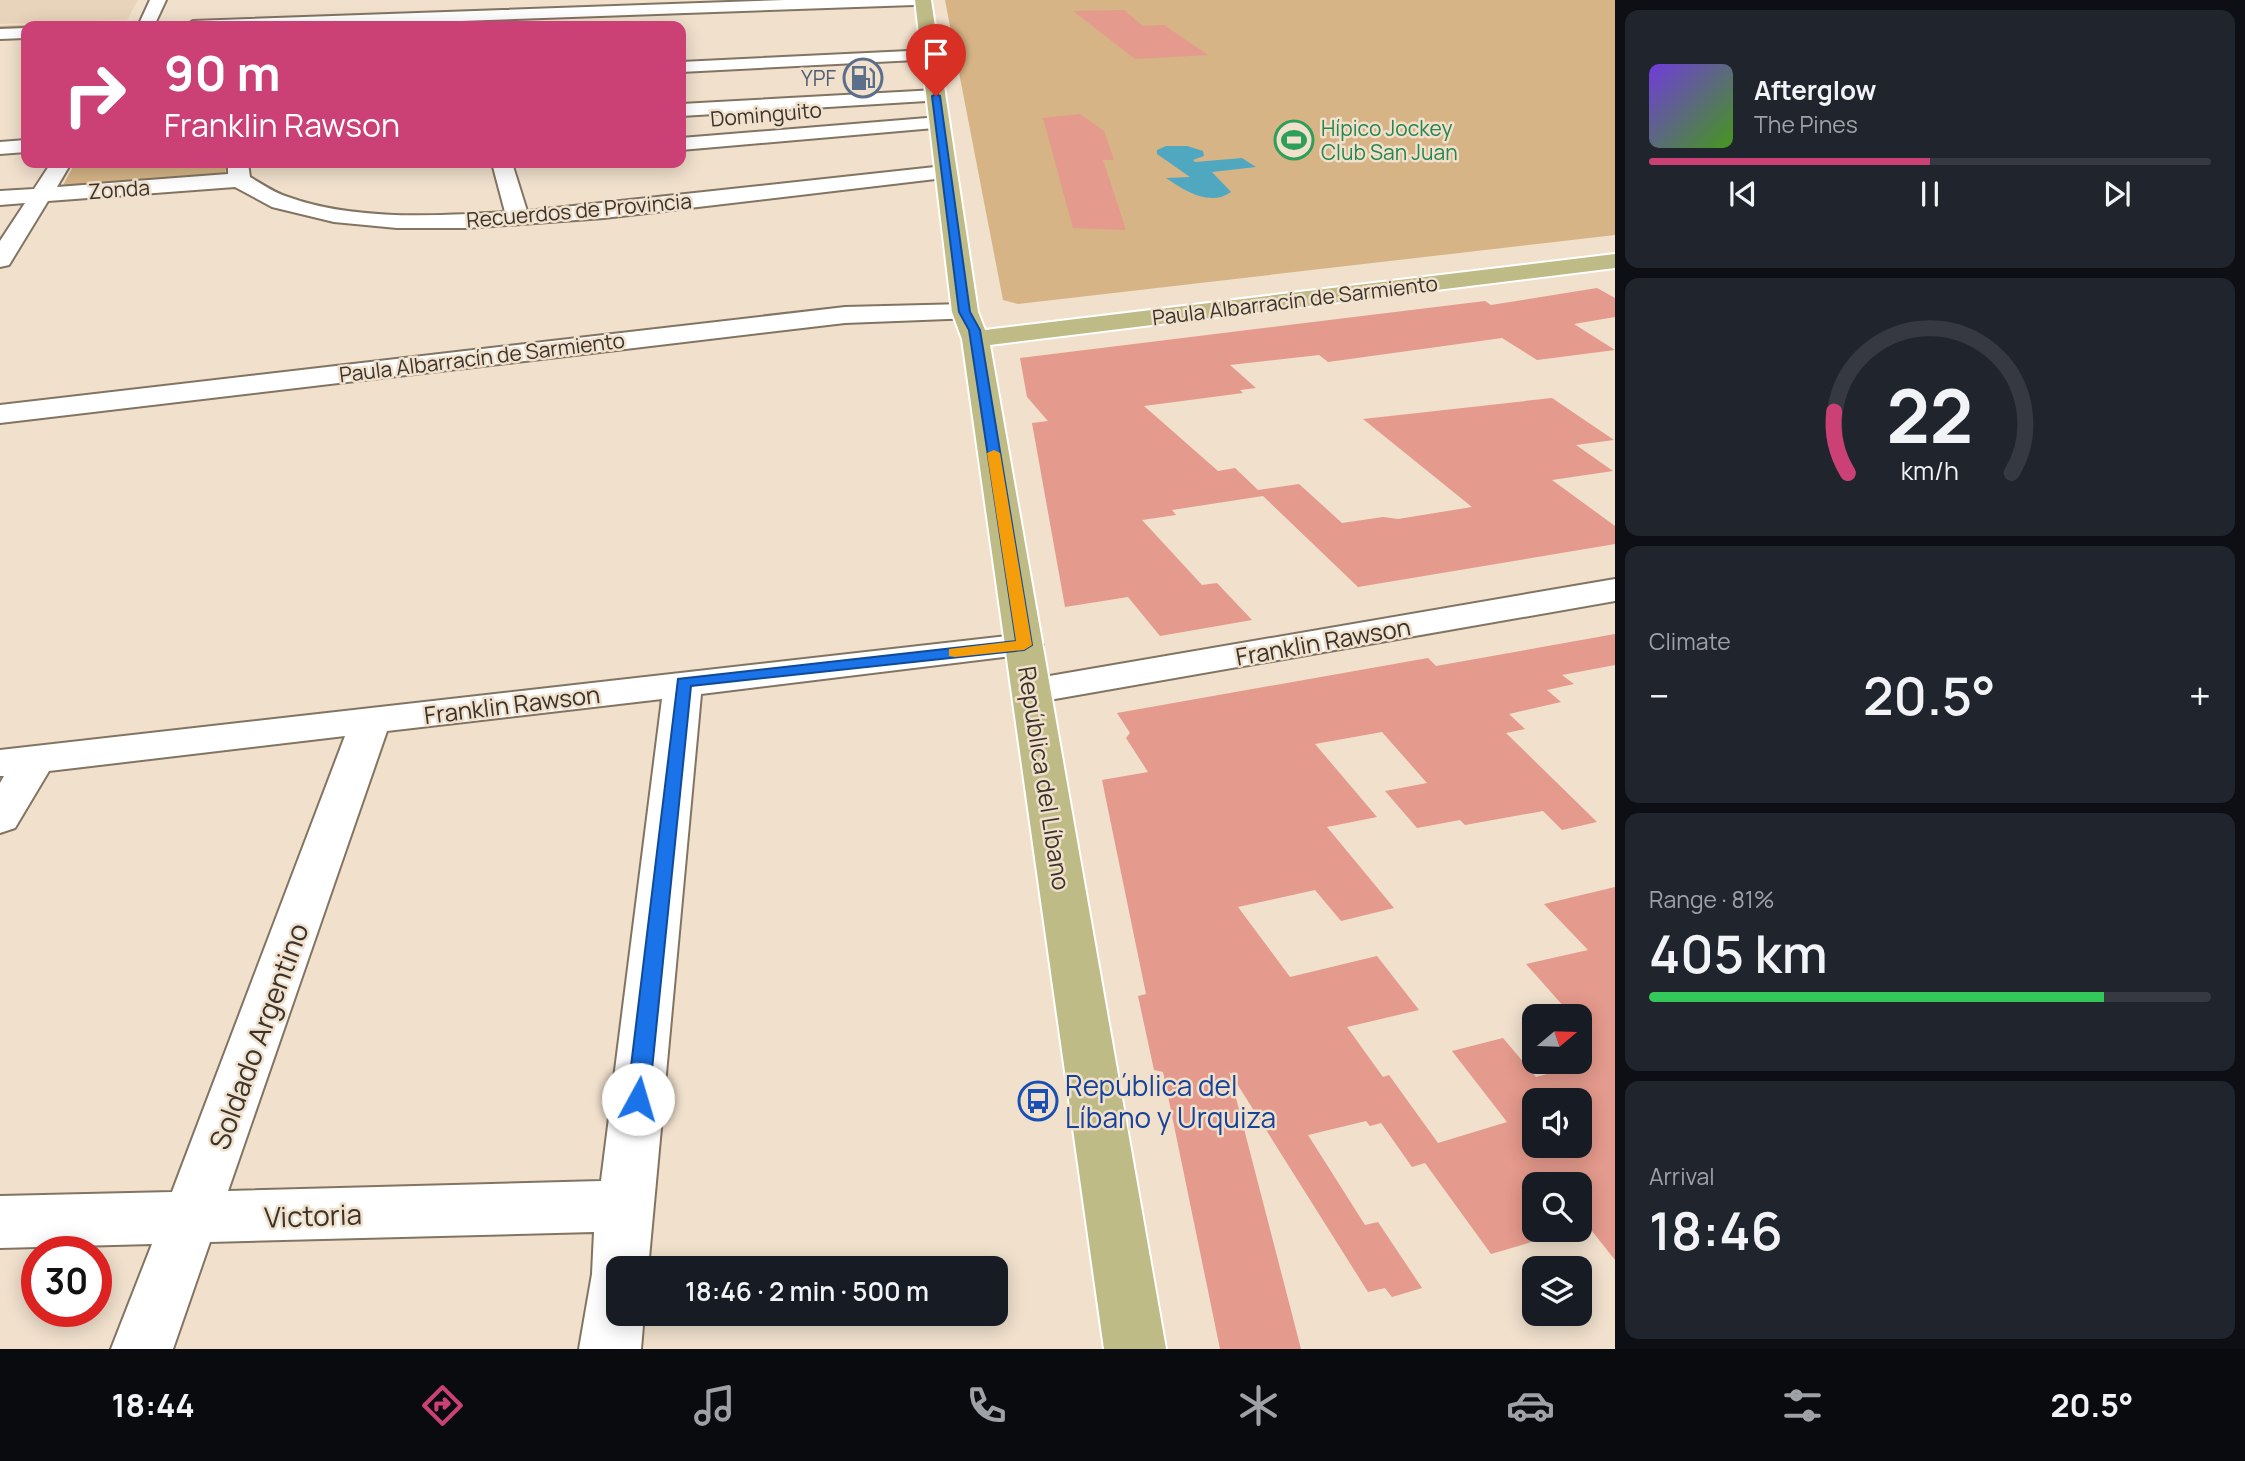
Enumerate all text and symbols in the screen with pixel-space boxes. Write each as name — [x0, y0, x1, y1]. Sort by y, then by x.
pin — [906, 24, 966, 96]
icon: arrive — [917, 35, 955, 73]
text: 90 m — [164, 39, 281, 106]
icon: right — [49, 49, 140, 140]
fuel station icon: YPF — [842, 57, 884, 99]
place label: YPF — [801, 64, 836, 92]
text: Afterglow — [1754, 72, 1876, 108]
street label: Dominguito — [709, 95, 823, 133]
text: Franklin Rawson — [164, 103, 400, 147]
text: The Pines — [1754, 108, 1858, 140]
place label: Hípico Jockey Club San Juan — [1321, 114, 1458, 166]
sports icon: Hípico Jockey Club San Juan — [1273, 119, 1315, 161]
street label: Zonda — [87, 173, 151, 205]
icon: previous — [1724, 175, 1762, 213]
icon: pause — [1911, 175, 1949, 213]
icon: next — [2098, 175, 2136, 213]
street label: Recuerdos de Provincia — [465, 186, 693, 234]
street label: Paula Albarracín de Sarmiento — [1151, 269, 1439, 331]
street label: Paula Albarracín de Sarmiento — [338, 326, 626, 388]
text: 22 — [1887, 365, 1973, 465]
text: km/h — [1901, 452, 1959, 487]
street label: Franklin Rawson — [1233, 609, 1413, 673]
text: Climate — [1649, 625, 1731, 657]
text: 20.5° — [1863, 660, 1996, 731]
street label: República del Líbano — [1011, 664, 1079, 892]
text: − — [1649, 669, 1670, 721]
text: + — [2189, 669, 2211, 721]
street label: Franklin Rawson — [422, 677, 602, 731]
text: Range · 81% — [1649, 883, 1774, 915]
street label: Soldado Argentino — [199, 917, 317, 1155]
text: 405 km — [1649, 918, 1828, 989]
north arrow — [1522, 1004, 1592, 1074]
map controls — [1522, 1004, 1592, 1326]
position arrow — [601, 1062, 675, 1136]
place label: República del Líbano y Urquiza — [1065, 1066, 1276, 1136]
bus stop icon: República del Líbano y Urquiza — [1017, 1080, 1059, 1122]
button: sound — [1522, 1088, 1592, 1158]
text: Arrival — [1649, 1160, 1715, 1192]
button: search — [1522, 1172, 1592, 1242]
street label: Victoria — [263, 1194, 363, 1236]
text: 18:46 — [1649, 1195, 1783, 1266]
speed limit sign: 30 — [21, 1236, 112, 1327]
button: layers — [1522, 1256, 1592, 1326]
text: 18:46 · 2 min · 500 m — [685, 1273, 929, 1309]
icon: directions — [418, 1381, 467, 1430]
icon: music — [690, 1381, 739, 1430]
icon: phone — [962, 1381, 1011, 1430]
icon: climate — [1234, 1381, 1283, 1430]
icon: car — [1506, 1381, 1555, 1430]
icon: filters — [1778, 1381, 1827, 1430]
text: 18:44 — [112, 1383, 195, 1427]
text: 20.5° — [2050, 1383, 2133, 1427]

